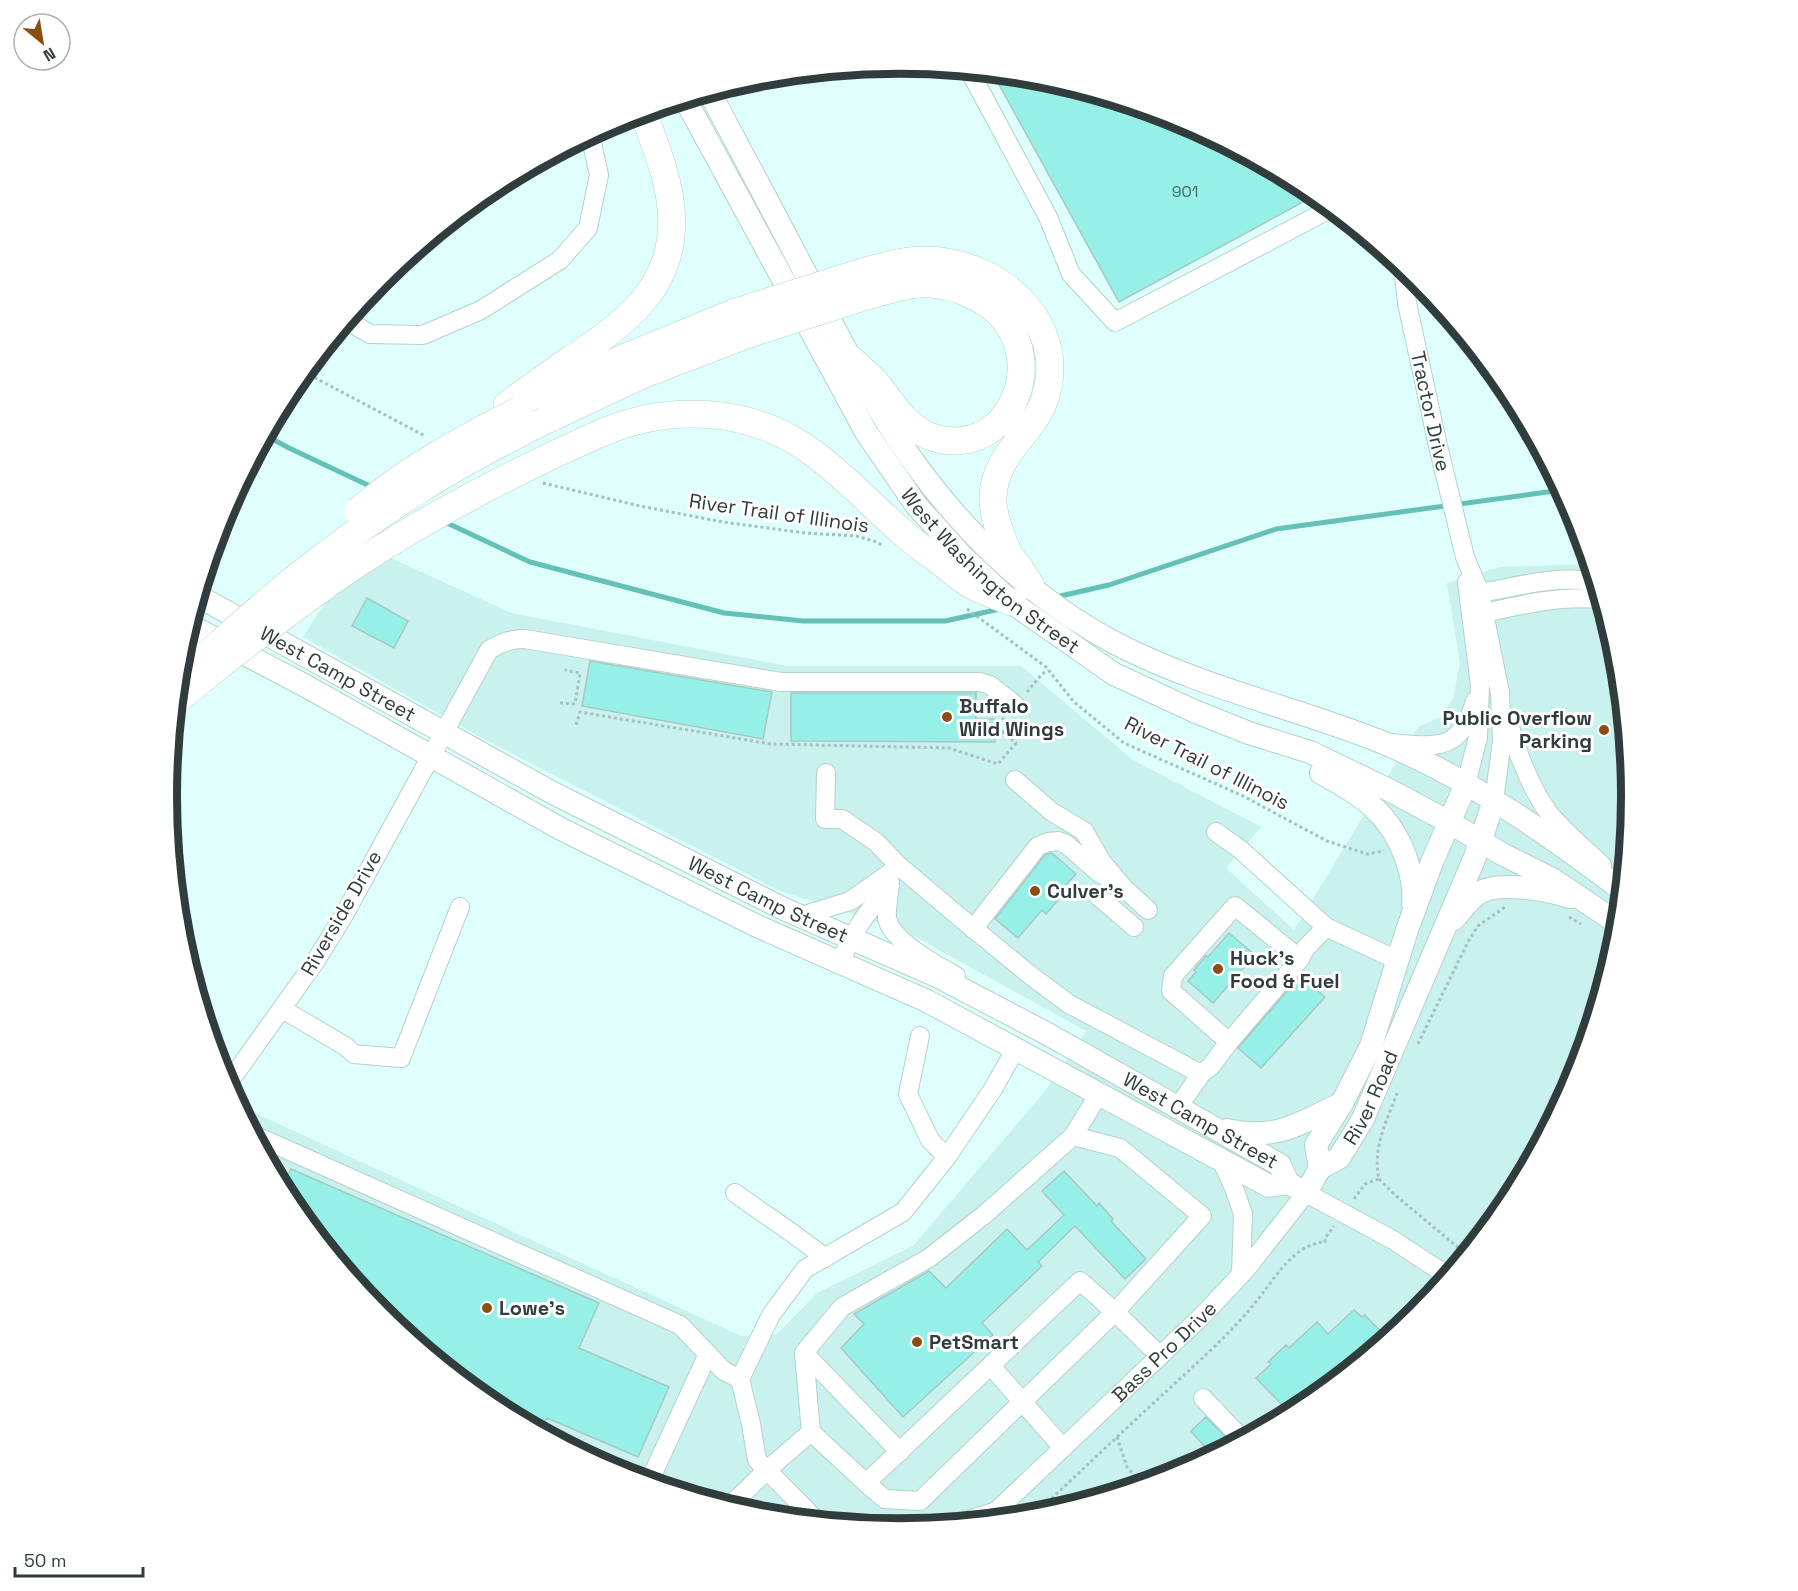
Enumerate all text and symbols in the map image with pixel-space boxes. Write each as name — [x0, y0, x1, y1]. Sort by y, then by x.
north arrow — [12, 12, 72, 72]
text: N — [39, 43, 59, 66]
house number: 901 — [1172, 181, 1198, 202]
street label: Tractor Drive — [1405, 349, 1457, 474]
street label: West Washington Street — [895, 483, 1085, 659]
street label: River Trail of Illinois — [687, 488, 871, 538]
street label: West Camp Street — [255, 620, 420, 727]
place label: Buffalo Wild Wings — [959, 693, 1064, 742]
place label: Public Overflow Parking — [1442, 705, 1592, 754]
marker: Buffalo Wild Wings — [940, 710, 954, 724]
street label: River Trail of Illinois — [1120, 710, 1294, 816]
marker: Public Overflow Parking — [1597, 723, 1611, 737]
street label: Riverside Drive — [295, 846, 387, 980]
street label: West Camp Street — [684, 850, 852, 949]
place label: Culver's — [1047, 878, 1124, 904]
marker: Culver's — [1028, 884, 1042, 898]
place label: Huck's Food & Fuel — [1230, 945, 1340, 994]
marker: Huck's Food & Fuel — [1211, 962, 1225, 976]
street label: River Road — [1337, 1046, 1404, 1150]
street label: West Camp Street — [1118, 1066, 1283, 1174]
place label: Lowe's — [499, 1295, 565, 1321]
street label: Bass Pro Drive — [1106, 1296, 1222, 1408]
marker: Lowe's — [480, 1301, 494, 1315]
place label: PetSmart — [929, 1329, 1019, 1355]
marker: PetSmart — [910, 1335, 924, 1349]
scale bar — [15, 1540, 142, 1578]
text: 50 m — [24, 1549, 66, 1572]

